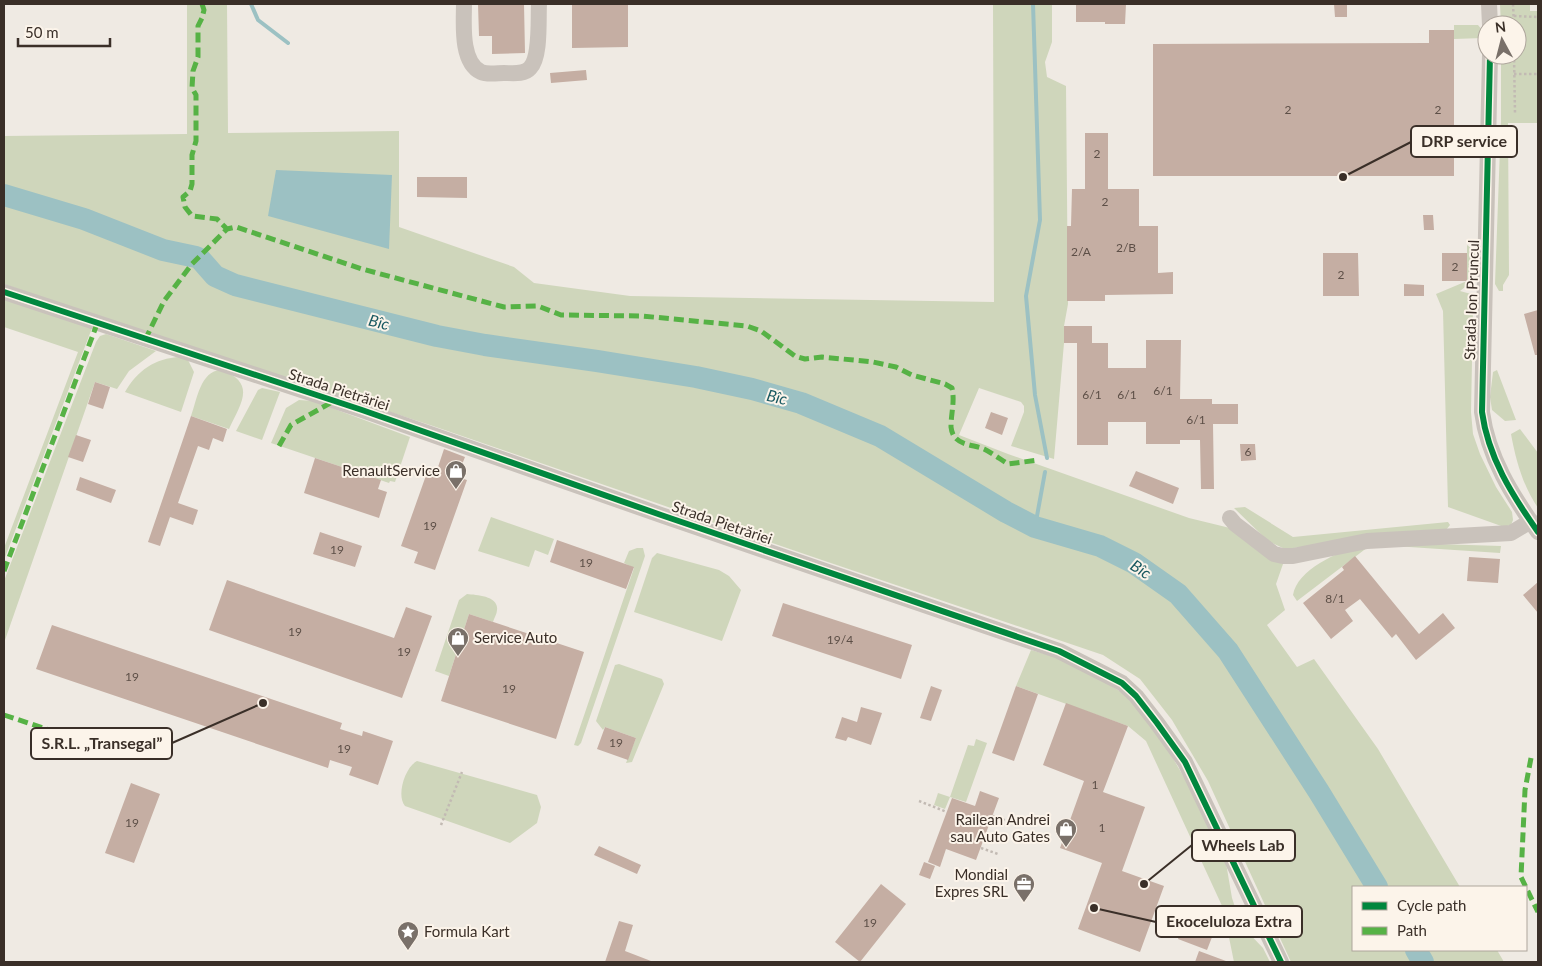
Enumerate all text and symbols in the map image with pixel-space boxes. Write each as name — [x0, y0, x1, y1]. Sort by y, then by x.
scale bar — [18, 15, 110, 47]
north arrow — [1477, 15, 1527, 65]
text: N — [1494, 18, 1507, 36]
text: 50 m — [25, 23, 59, 41]
house number: 2 — [1285, 102, 1292, 117]
house number: 2 — [1435, 102, 1442, 117]
callout: DRP service — [1411, 126, 1517, 157]
text: DRP service — [1421, 131, 1507, 150]
house number: 2 — [1094, 146, 1101, 161]
house number: 2 — [1102, 194, 1109, 209]
street label: Strada Ion Pruncul — [1460, 239, 1482, 360]
house number: 2/B — [1116, 240, 1136, 255]
house number: 2/A — [1071, 244, 1092, 259]
house number: 2 — [1452, 259, 1459, 274]
house number: 2 — [1338, 267, 1345, 282]
water label: Bîc — [367, 310, 391, 333]
street label: Strada Pietrăriei — [287, 364, 392, 414]
house number: 6/1 — [1153, 383, 1173, 398]
water label: Bîc — [765, 385, 789, 408]
house number: 6/1 — [1082, 387, 1102, 402]
house number: 6/1 — [1117, 387, 1137, 402]
house number: 6/1 — [1186, 412, 1206, 427]
house number: 6 — [1245, 444, 1252, 459]
shop icon: RenaultService — [444, 459, 468, 490]
place label: RenaultService — [342, 461, 440, 479]
street label: Strada Pietrăriei — [670, 496, 775, 548]
house number: 19 — [423, 518, 437, 533]
house number: 19 — [330, 542, 344, 557]
house number: 19 — [579, 555, 593, 570]
water label: Bîc — [1127, 555, 1155, 582]
house number: 8/1 — [1325, 591, 1345, 606]
house number: 19 — [288, 624, 302, 639]
shop icon: Service Auto — [446, 626, 470, 657]
place label: Service Auto — [474, 628, 557, 646]
house number: 19/4 — [827, 632, 853, 647]
house number: 19 — [397, 644, 411, 659]
house number: 19 — [125, 669, 139, 684]
house number: 19 — [502, 681, 516, 696]
callout: S.R.L. „Transegal” — [31, 728, 172, 759]
text: S.R.L. „Transegal” — [41, 733, 163, 752]
house number: 19 — [609, 735, 623, 750]
house number: 19 — [337, 741, 351, 756]
house number: 1 — [1092, 777, 1099, 792]
place label: Railean Andrei sau Auto Gates — [950, 810, 1050, 845]
house number: 19 — [125, 815, 139, 830]
shop icon: Railean Andrei sau Auto Gates — [1054, 817, 1078, 848]
house number: 1 — [1099, 820, 1106, 835]
callout: Wheels Lab — [1192, 830, 1295, 861]
text: Wheels Lab — [1201, 835, 1285, 854]
place label: Mondial Expres SRL — [935, 865, 1008, 900]
office icon: Mondial Expres SRL — [1012, 872, 1036, 903]
legend — [1352, 886, 1527, 951]
text: Cycle path — [1397, 896, 1466, 914]
callout: Eкoceluloza Extra — [1156, 906, 1302, 937]
text: Eкoceluloza Extra — [1166, 911, 1292, 930]
house number: 19 — [863, 915, 877, 930]
place icon: Formula Kart — [396, 920, 420, 951]
text: Path — [1397, 921, 1427, 939]
place label: Formula Kart — [424, 922, 510, 940]

